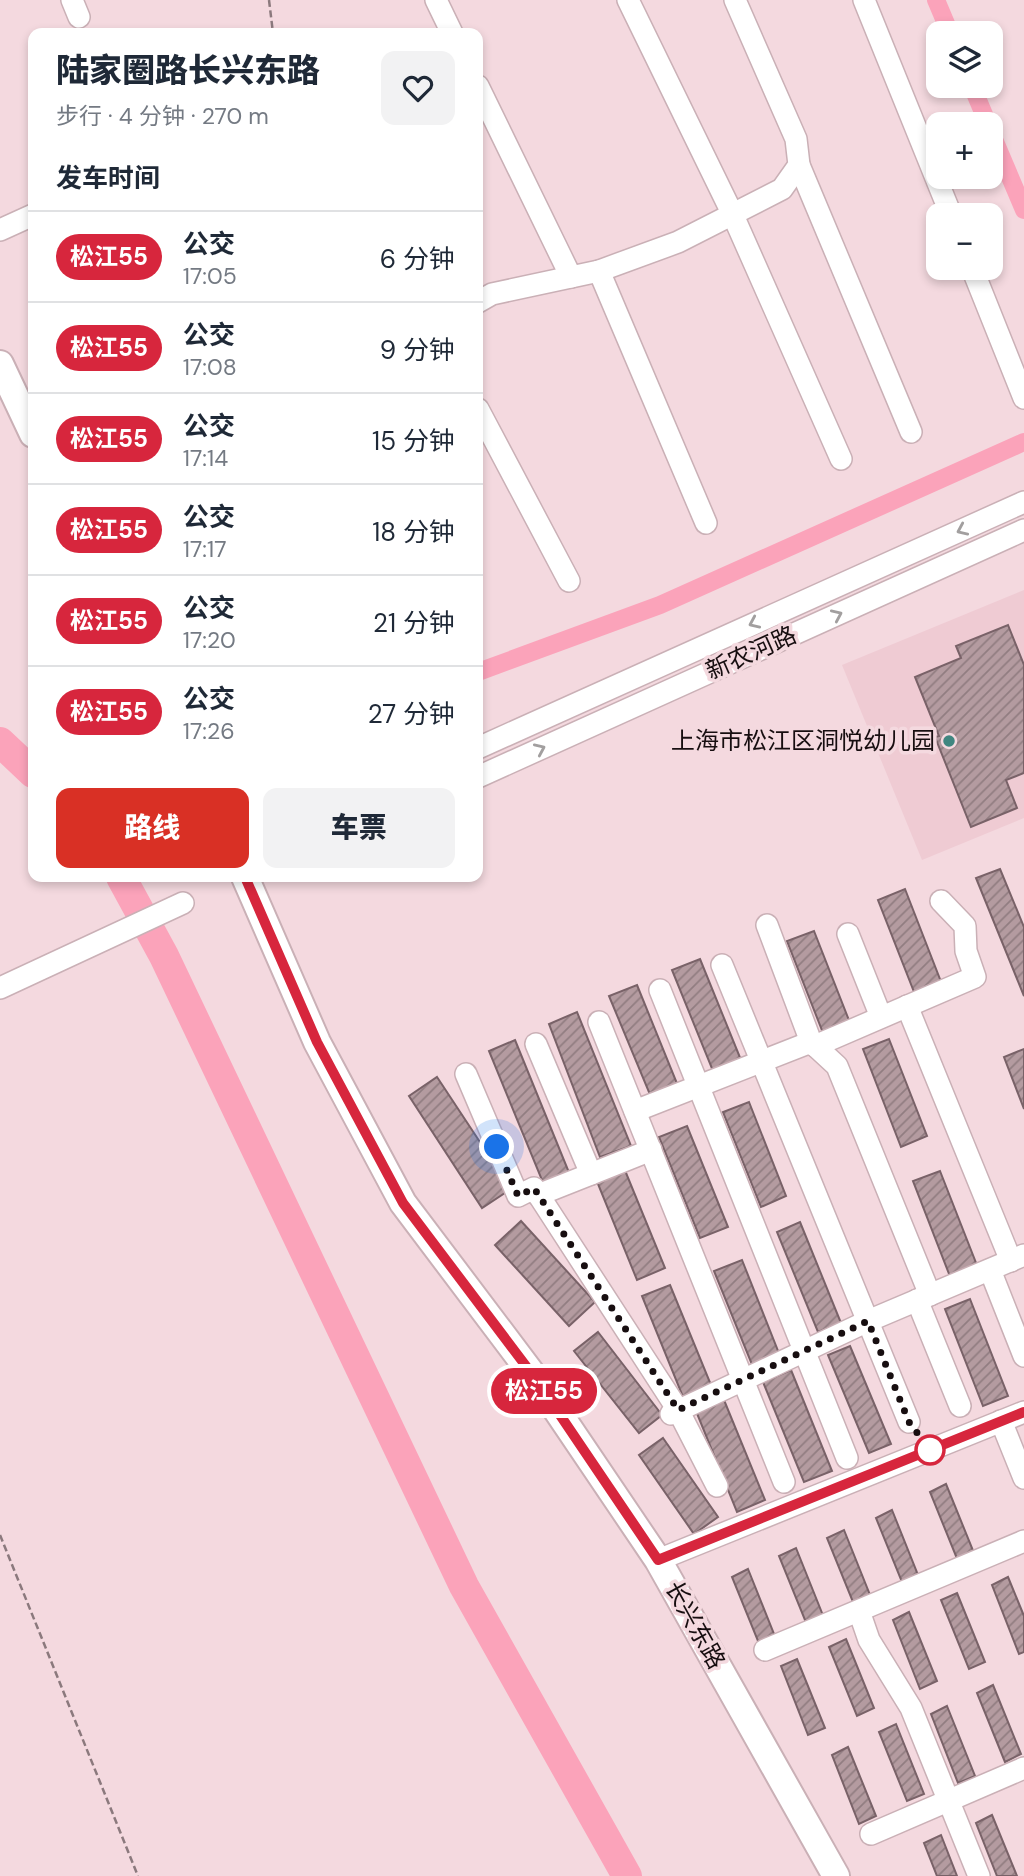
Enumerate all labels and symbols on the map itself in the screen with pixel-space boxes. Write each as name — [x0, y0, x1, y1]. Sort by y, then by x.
one-way arrow — [957, 522, 969, 536]
one-way arrow — [829, 609, 842, 623]
one-way arrow — [749, 615, 761, 629]
street label: 新农河路 — [701, 619, 801, 686]
place label: 上海市松江区洞悦幼儿园 — [671, 725, 935, 756]
marker: 上海市松江区洞悦幼儿园 — [941, 733, 957, 749]
one-way arrow — [533, 743, 545, 757]
your location — [479, 1129, 514, 1164]
line badge: 松江55 — [495, 1368, 593, 1414]
unlabelled marker — [915, 1435, 945, 1465]
street label: 长兴东路 — [659, 1575, 732, 1674]

